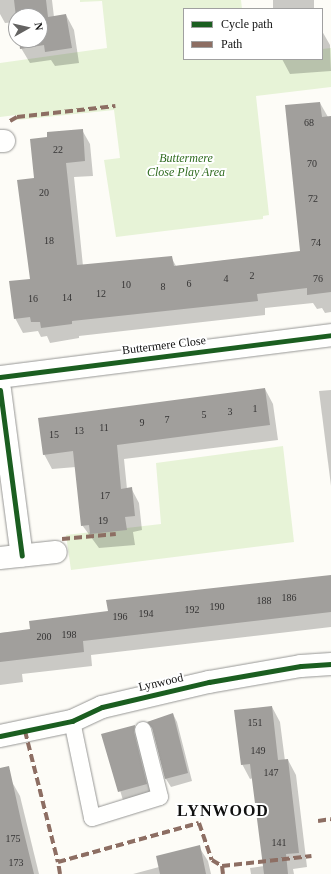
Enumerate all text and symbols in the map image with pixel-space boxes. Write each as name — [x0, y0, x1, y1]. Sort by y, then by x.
north arrow — [8, 8, 48, 48]
legend — [183, 8, 323, 60]
text: Cycle path — [221, 17, 273, 31]
text: N — [32, 22, 45, 31]
text: Path — [221, 37, 242, 51]
house number: 68 — [304, 117, 314, 129]
house number: 22 — [53, 144, 63, 156]
park label: Buttermere Close Play Area — [147, 152, 225, 180]
house number: 70 — [307, 158, 317, 170]
house number: 20 — [39, 187, 49, 199]
house number: 72 — [308, 193, 318, 205]
house number: 18 — [44, 235, 54, 247]
house number: 74 — [311, 237, 321, 249]
house number: 2 — [250, 270, 254, 282]
house number: 4 — [224, 273, 228, 285]
house number: 76 — [313, 273, 323, 285]
house number: 6 — [186, 278, 192, 290]
house number: 10 — [121, 279, 131, 291]
house number: 8 — [160, 281, 166, 293]
house number: 12 — [96, 288, 106, 300]
house number: 14 — [62, 292, 72, 304]
house number: 16 — [28, 293, 38, 305]
street label: Buttermere Close — [121, 334, 207, 358]
house number: 1 — [252, 403, 258, 415]
house number: 3 — [228, 406, 232, 418]
house number: 5 — [202, 409, 206, 421]
house number: 7 — [164, 414, 170, 426]
house number: 9 — [140, 417, 144, 429]
house number: 11 — [99, 422, 109, 434]
house number: 13 — [74, 425, 84, 437]
house number: 15 — [49, 429, 59, 441]
house number: 17 — [100, 490, 110, 502]
house number: 19 — [98, 515, 108, 527]
house number: 186 — [282, 592, 296, 604]
house number: 188 — [256, 595, 272, 607]
house number: 190 — [210, 601, 224, 613]
house number: 192 — [184, 604, 200, 616]
house number: 194 — [138, 608, 154, 620]
house number: 196 — [112, 611, 128, 623]
house number: 198 — [62, 629, 76, 641]
house number: 200 — [36, 631, 52, 643]
street label: Lynwood — [137, 671, 185, 695]
house number: 151 — [248, 717, 262, 729]
house number: 149 — [250, 745, 266, 757]
house number: 147 — [264, 767, 278, 779]
district label: LYNWOOD — [177, 801, 269, 821]
house number: 175 — [6, 833, 20, 845]
house number: 141 — [272, 837, 286, 849]
house number: 173 — [8, 857, 24, 869]

